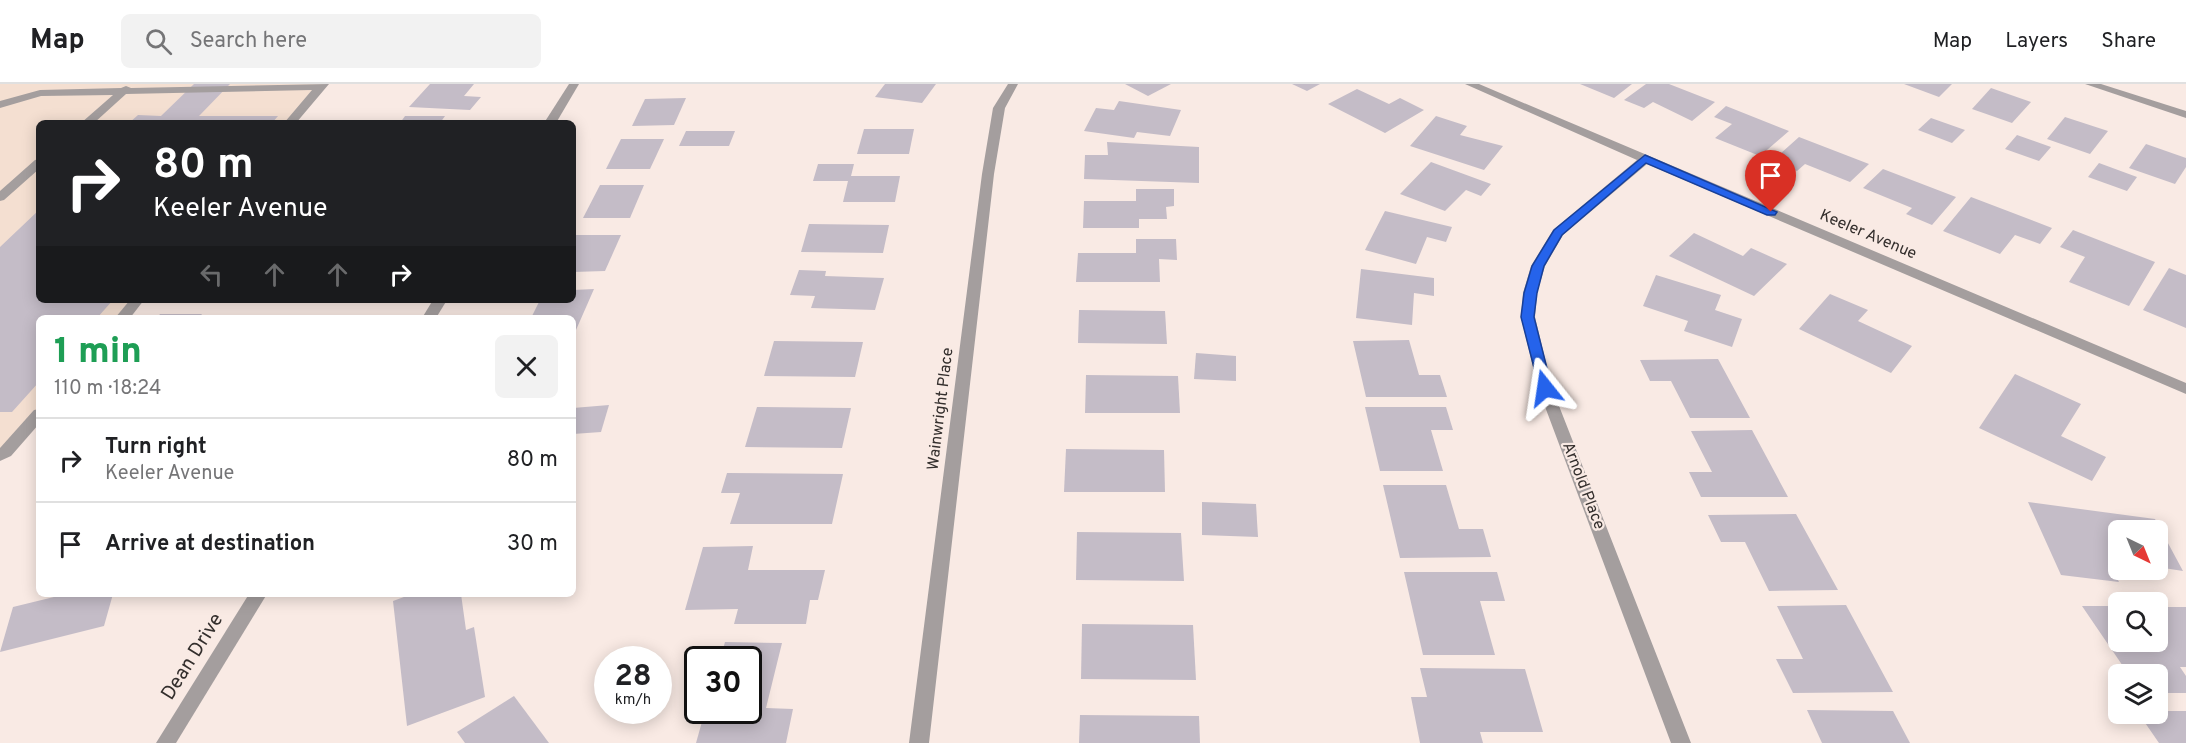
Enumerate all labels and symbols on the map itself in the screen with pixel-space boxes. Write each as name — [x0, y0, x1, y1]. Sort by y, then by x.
pin — [1745, 150, 1796, 212]
street label: Keeler Avenue — [1816, 206, 1920, 264]
street label: Wainwright Place — [924, 347, 958, 471]
position arrow — [1513, 356, 1577, 420]
street label: Arnold Place — [1557, 440, 1609, 532]
north arrow — [2108, 520, 2168, 580]
street label: Dean Drive — [156, 608, 230, 706]
speed limit sign: 30 — [684, 646, 762, 724]

